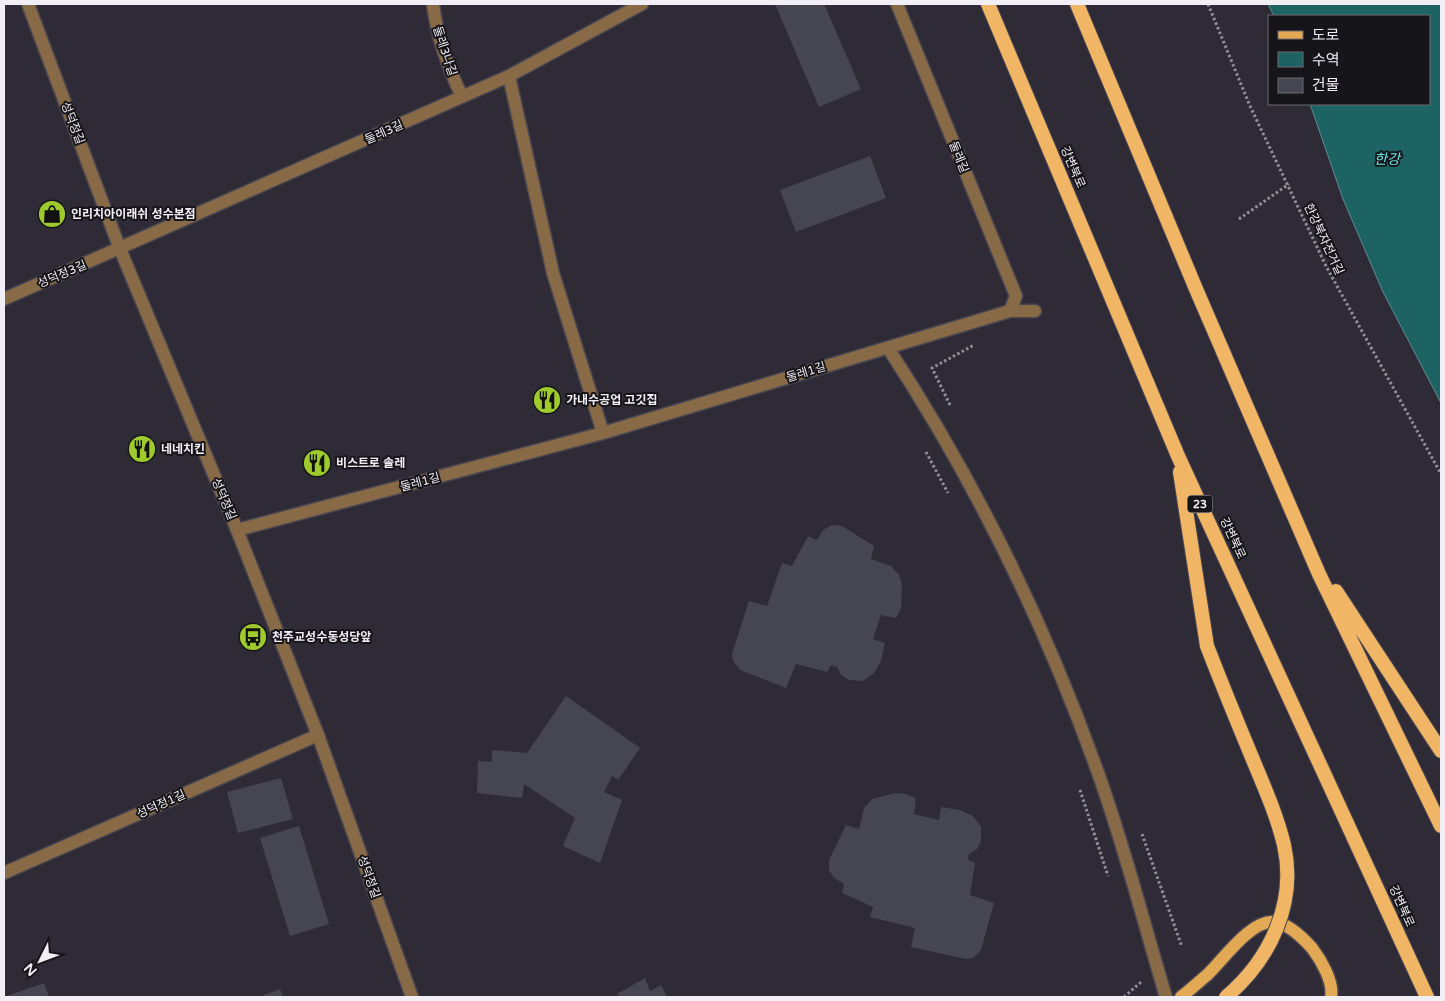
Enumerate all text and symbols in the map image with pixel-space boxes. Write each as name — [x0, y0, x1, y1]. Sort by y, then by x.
legend — [1268, 15, 1430, 105]
street label: 둘레3나길 — [430, 24, 460, 78]
text: 도로 — [1312, 26, 1340, 44]
text: 수역 — [1312, 51, 1340, 69]
text: 건물 — [1312, 76, 1340, 94]
street label: 성덕정길 — [59, 100, 87, 146]
street label: 둘레3길 — [363, 117, 405, 147]
street label: 둘레길 — [946, 139, 972, 175]
street label: 강변북로 — [1058, 144, 1088, 190]
water label: 한강 — [1374, 151, 1402, 168]
shop icon: 인리치아이래쉬 성수본점 — [37, 199, 67, 229]
street label: 한강북자전거길 — [1301, 201, 1347, 277]
place label: 인리치아이래쉬 성수본점 — [71, 207, 196, 221]
street label: 성덕정3길 — [35, 257, 89, 291]
street label: 둘레1길 — [785, 359, 827, 385]
restaurant icon: 가내수공업 고깃집 — [532, 385, 562, 415]
place label: 가내수공업 고깃집 — [566, 393, 657, 407]
restaurant icon: 네네치킨 — [127, 434, 157, 464]
place label: 네네치킨 — [161, 442, 205, 456]
restaurant icon: 비스트로 솔레 — [302, 448, 332, 478]
place label: 비스트로 솔레 — [336, 456, 405, 470]
street label: 둘레1길 — [399, 470, 441, 494]
street label: 성덕정길 — [209, 476, 239, 522]
road number: 23 — [1188, 496, 1212, 512]
street label: 강변북로 — [1217, 515, 1249, 561]
bus stop icon: 천주교성수동성당앞 — [238, 622, 268, 652]
place label: 천주교성수동성당앞 — [272, 630, 371, 644]
street label: 성덕정1길 — [135, 787, 187, 821]
street label: 성덕정길 — [355, 854, 383, 900]
street label: 강변북로 — [1387, 883, 1417, 929]
north arrow — [15, 936, 65, 986]
text: N — [21, 959, 41, 979]

